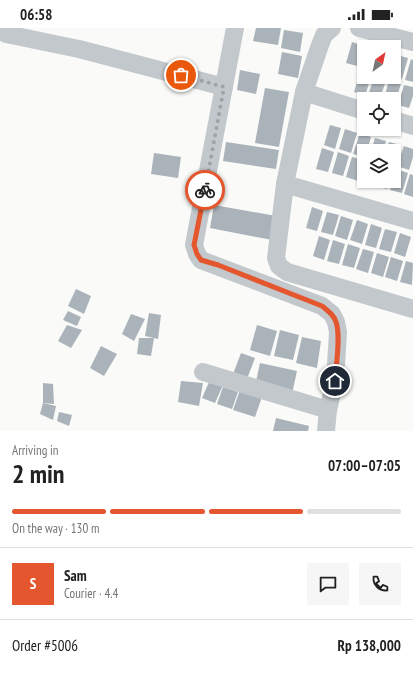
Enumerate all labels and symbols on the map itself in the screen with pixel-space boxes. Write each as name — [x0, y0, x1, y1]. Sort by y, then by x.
north arrow — [357, 40, 401, 84]
pin — [164, 58, 198, 92]
courier — [185, 170, 225, 210]
pin — [318, 364, 352, 398]

